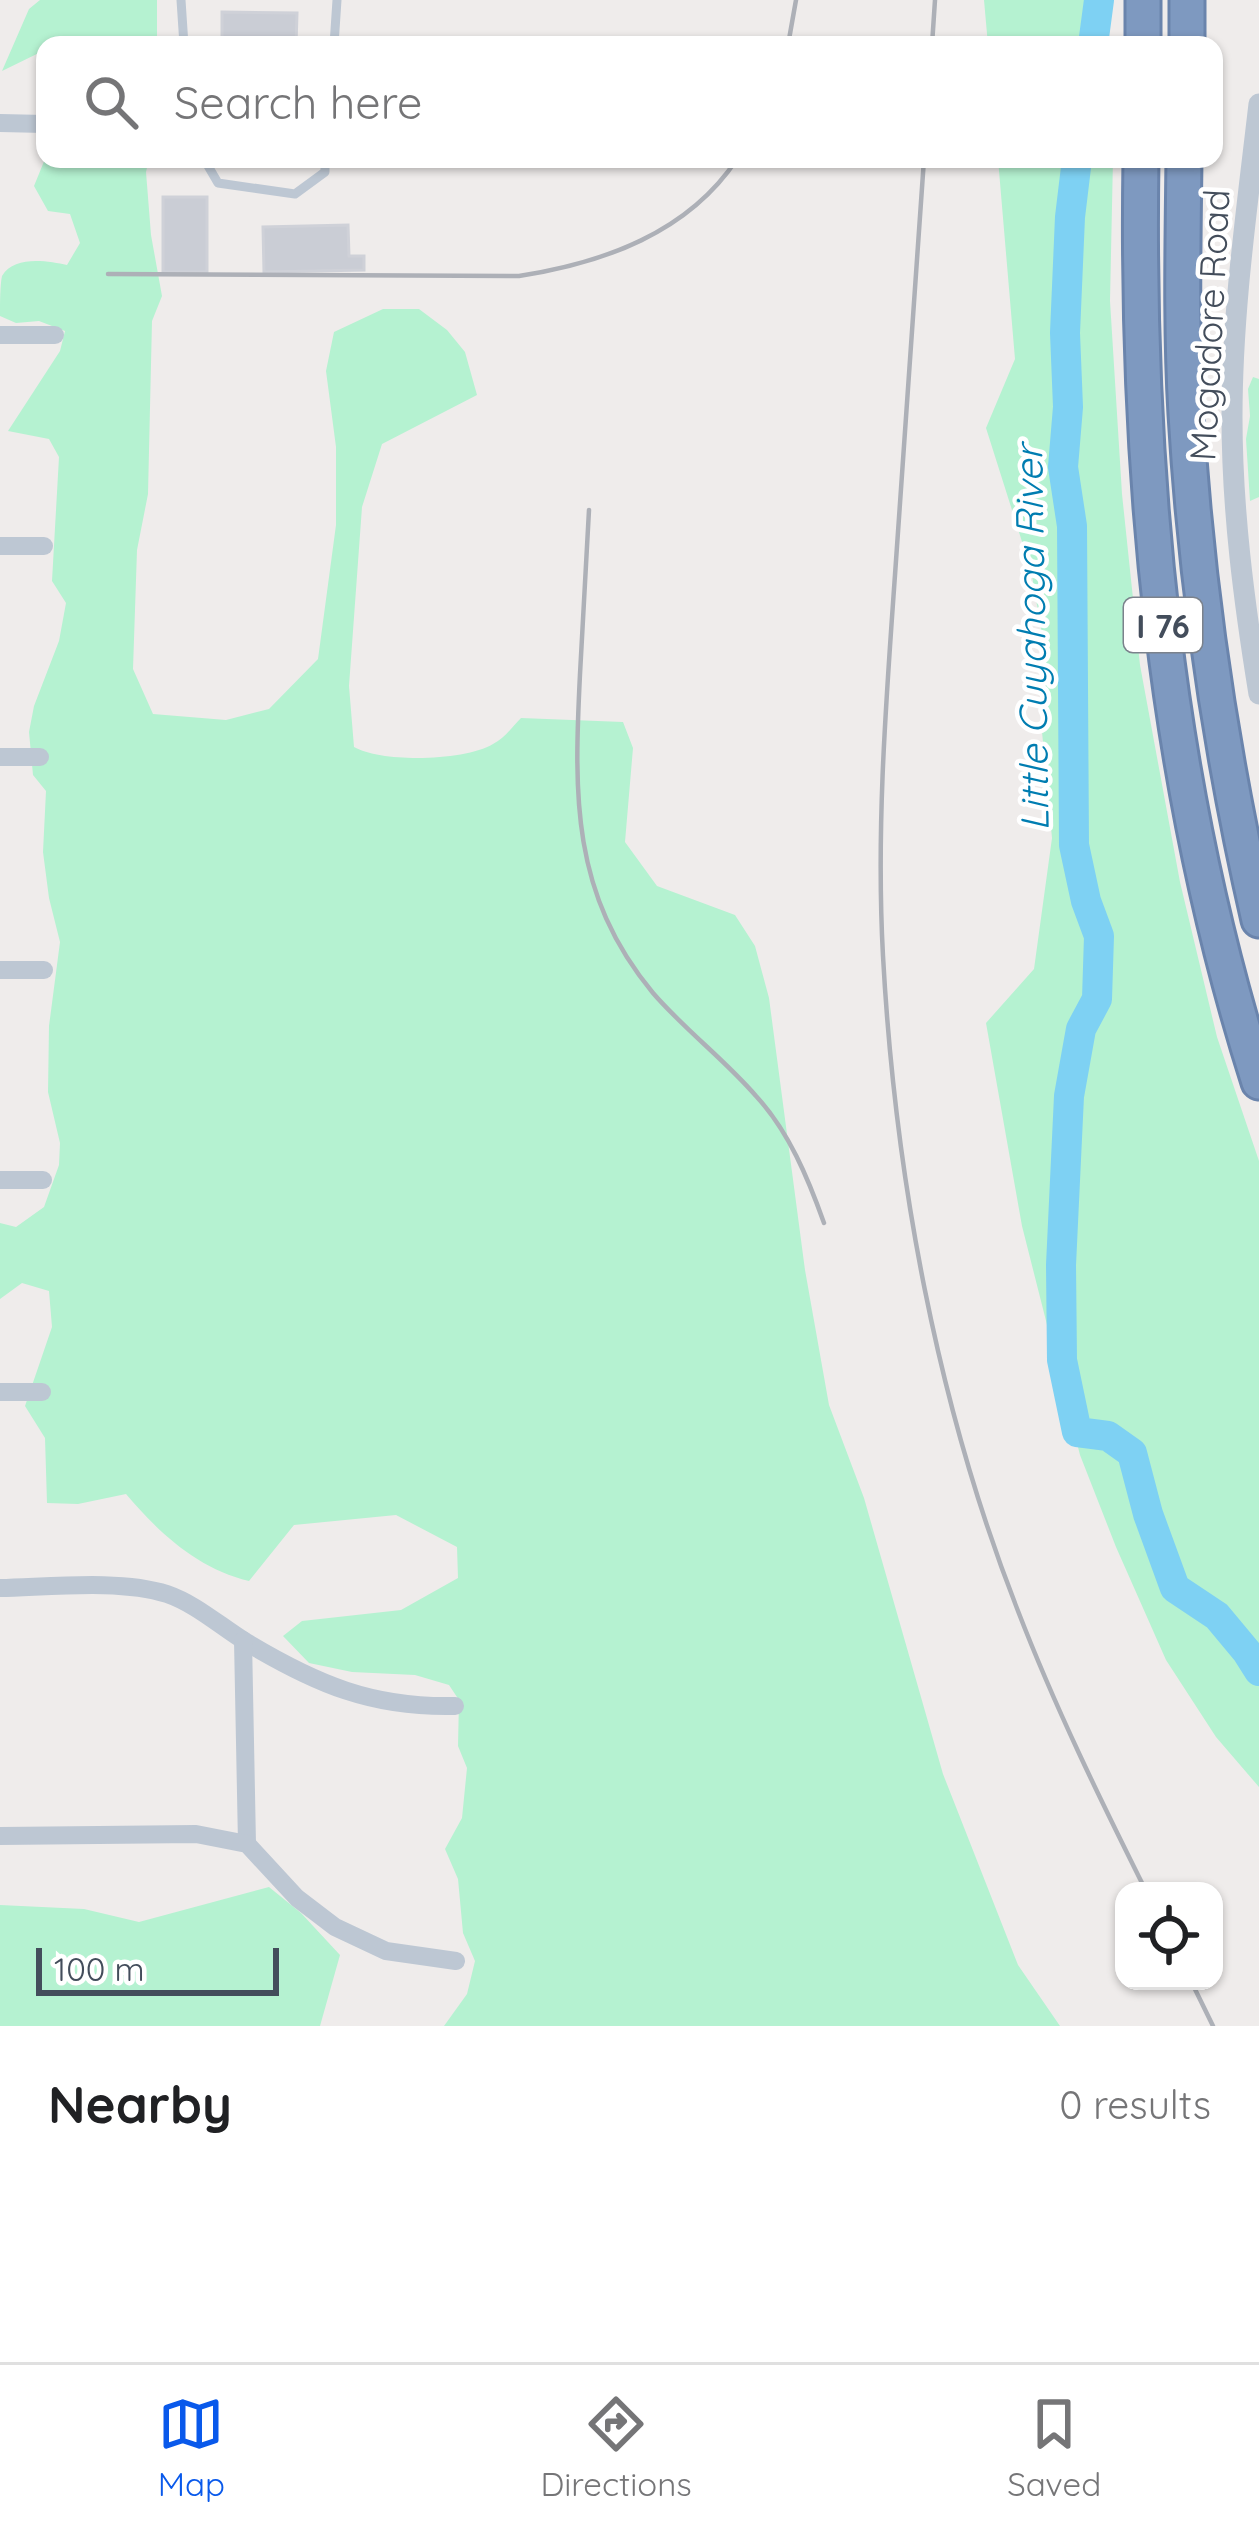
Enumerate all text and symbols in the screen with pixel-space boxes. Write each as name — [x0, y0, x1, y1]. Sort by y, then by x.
search box — [36, 36, 1223, 168]
icon: search — [78, 69, 144, 135]
text: Search here — [174, 74, 422, 130]
street label: Mogadore Road — [1179, 188, 1239, 462]
water label: Little Cuyahoga River — [1003, 439, 1059, 832]
road number: I 76 — [1124, 598, 1202, 652]
map controls — [1115, 1882, 1223, 1990]
button: locate — [1115, 1882, 1223, 1990]
scale bar — [36, 1942, 279, 1995]
text: 100 m — [54, 1948, 145, 1989]
text: Nearby — [48, 2072, 232, 2136]
text: 0 results — [1059, 2080, 1211, 2129]
tab: Map — [158, 2391, 225, 2504]
tab: Directions — [540, 2391, 692, 2504]
tab: Saved — [1007, 2391, 1101, 2504]

